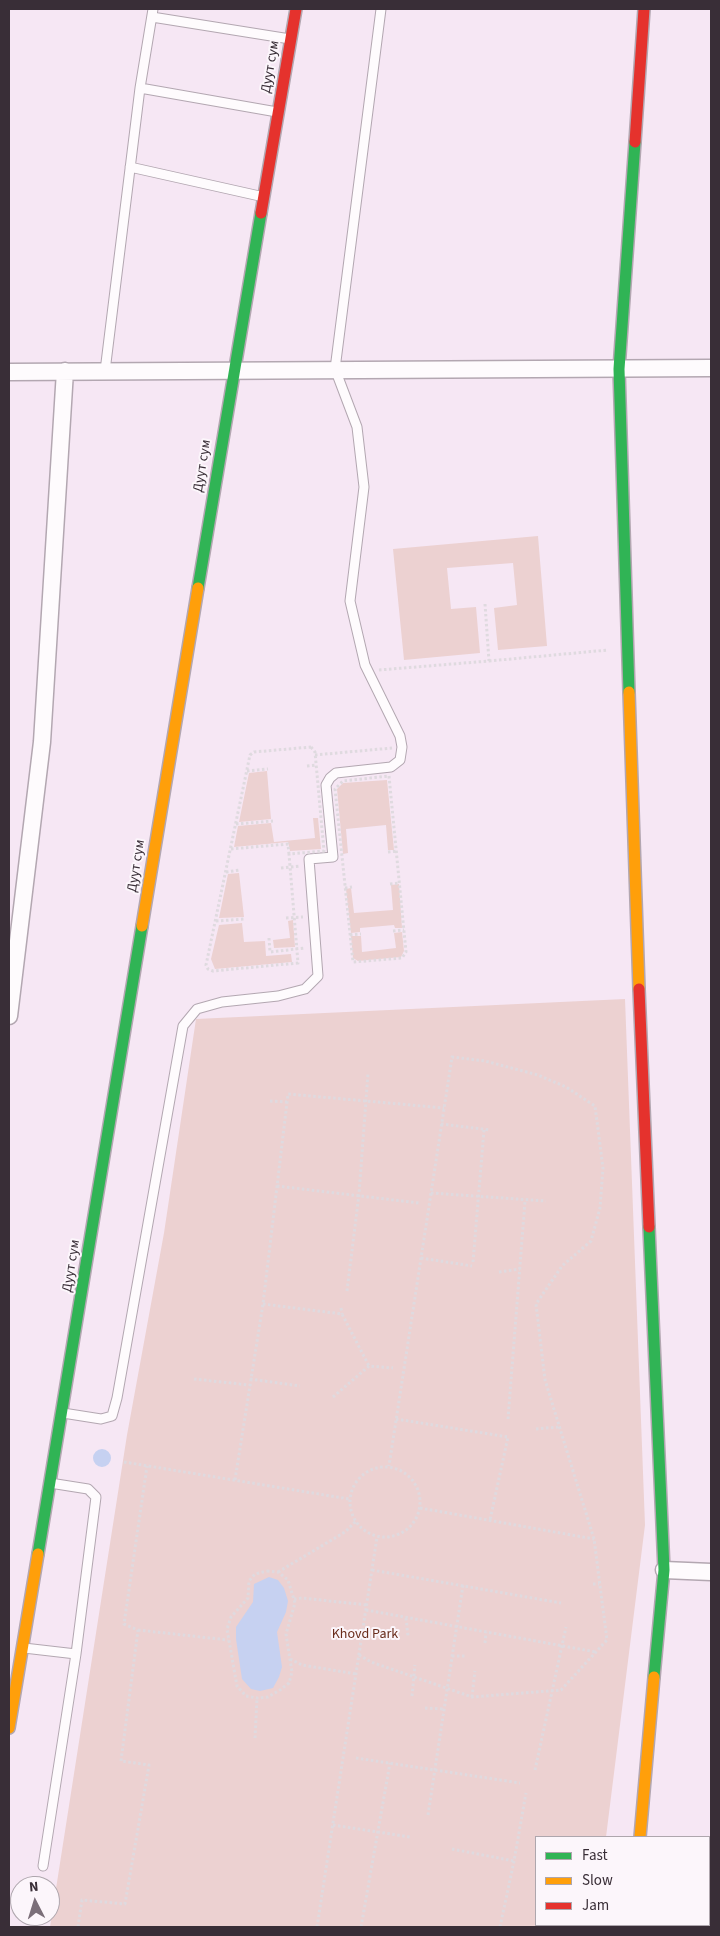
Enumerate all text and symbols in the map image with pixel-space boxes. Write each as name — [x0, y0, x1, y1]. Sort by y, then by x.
street label: Дуут сум — [258, 39, 284, 95]
street label: Дуут сум — [191, 438, 215, 494]
street label: Дуут сум — [125, 838, 149, 894]
street label: Дуут сум — [60, 1238, 84, 1294]
park label: Khovd Park — [332, 1627, 398, 1643]
legend — [535, 1836, 710, 1926]
text: Fast — [582, 1845, 608, 1866]
text: Slow — [582, 1870, 613, 1891]
north arrow — [10, 1876, 60, 1926]
text: N — [28, 1877, 39, 1897]
text: Jam — [582, 1895, 609, 1916]

